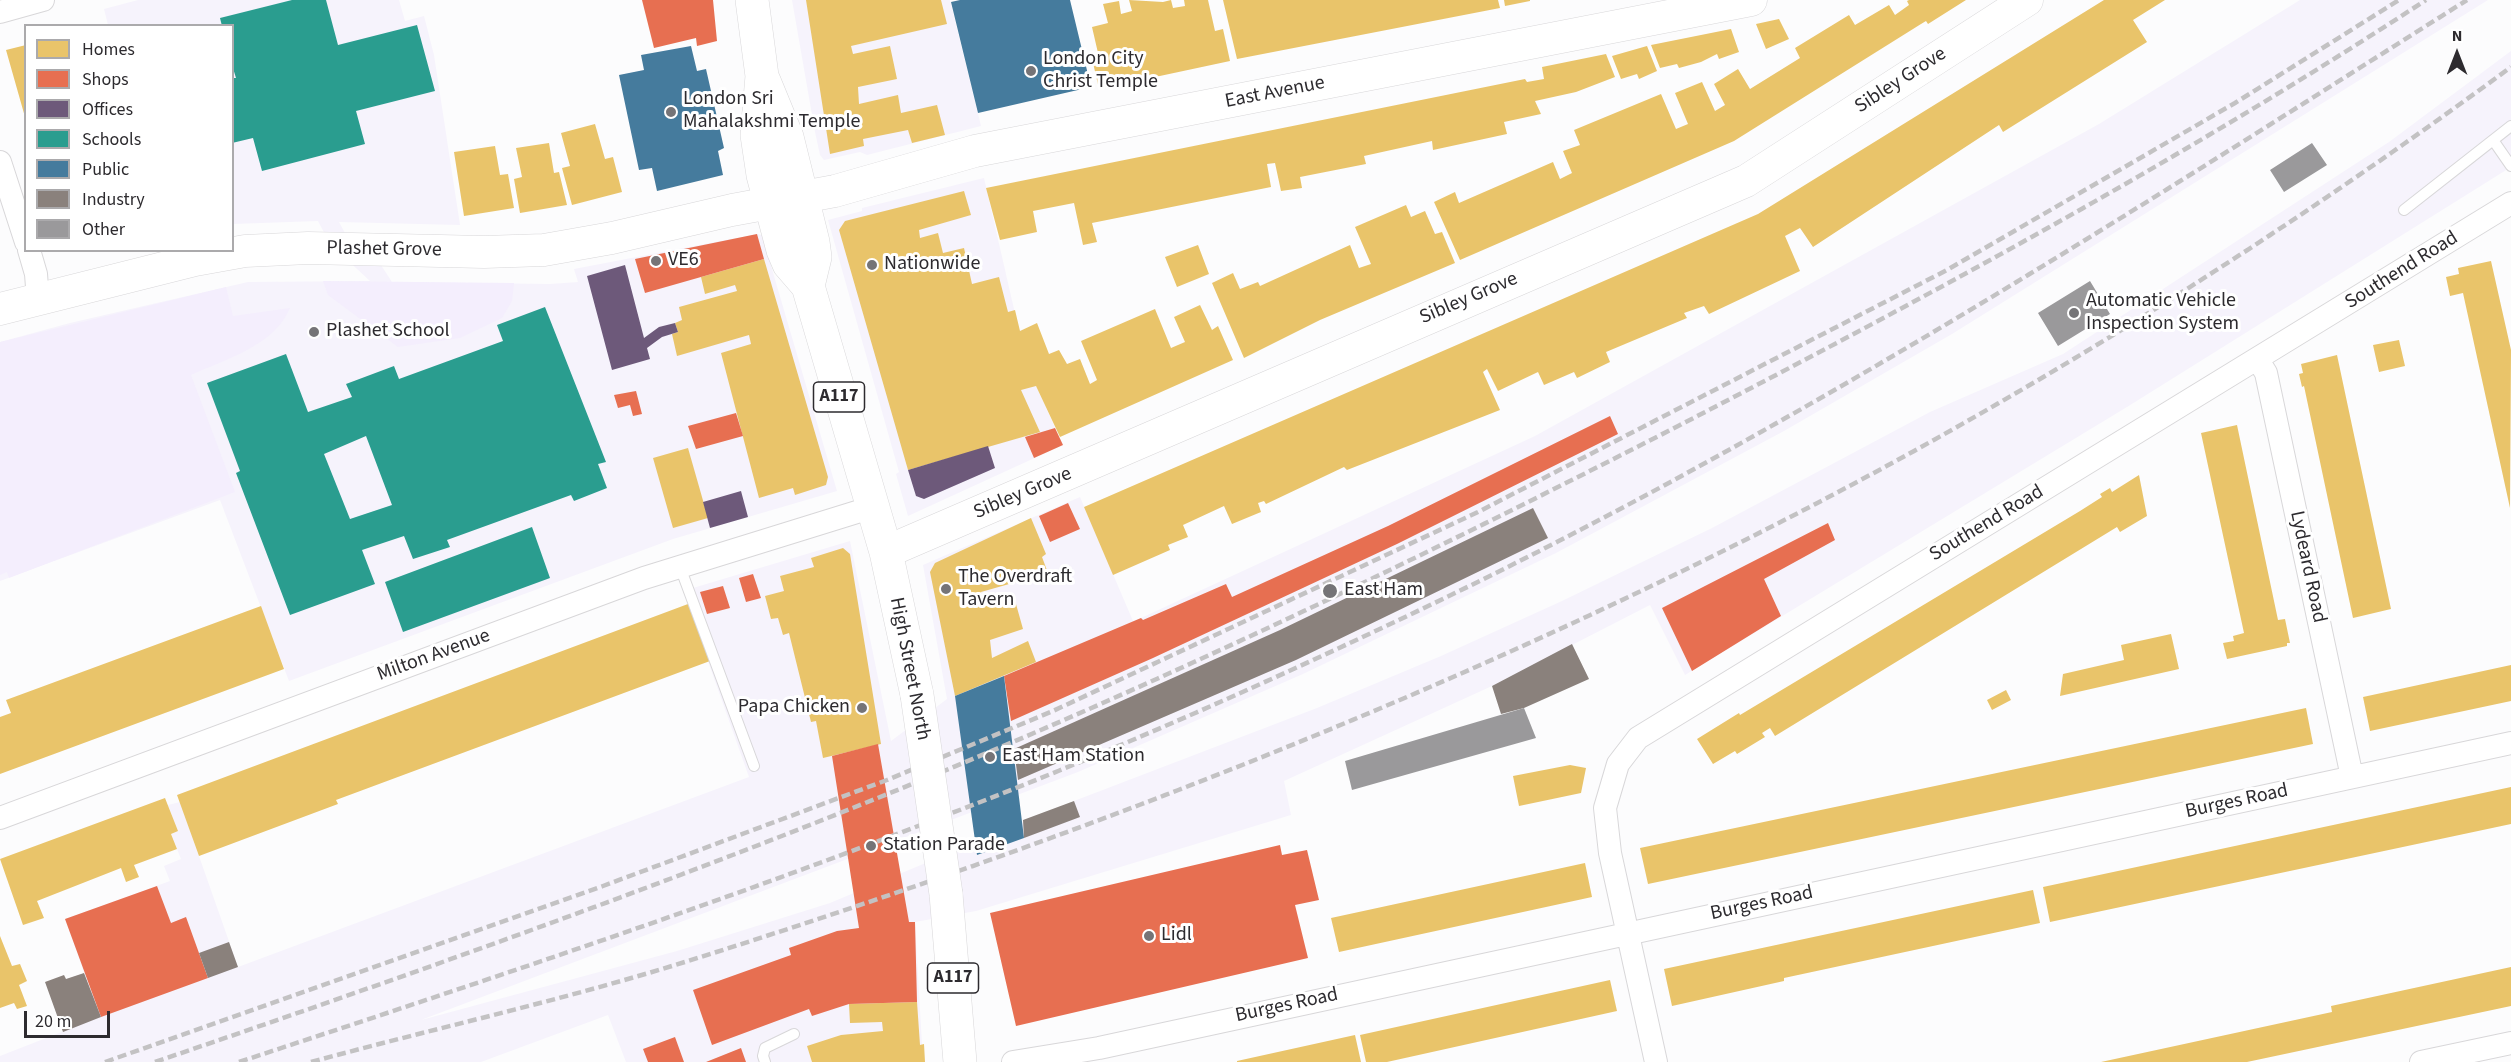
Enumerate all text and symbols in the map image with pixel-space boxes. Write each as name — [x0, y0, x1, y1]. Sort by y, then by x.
legend — [24, 24, 234, 252]
north arrow — [2427, 24, 2487, 84]
text: N — [2452, 25, 2462, 47]
text: Homes — [82, 37, 135, 62]
street label: Sibley Grove — [1851, 43, 1951, 119]
place label: London City Christ Temple — [1043, 48, 1158, 95]
marker: London City Christ Temple — [1024, 64, 1038, 78]
text: Shops — [82, 67, 129, 92]
street label: East Avenue — [1223, 72, 1327, 114]
place label: London Sri Mahalakshmi Temple — [683, 88, 860, 135]
text: Offices — [82, 97, 133, 122]
marker: London Sri Mahalakshmi Temple — [664, 105, 678, 119]
text: Schools — [82, 127, 141, 152]
text: Public — [82, 157, 129, 182]
text: Industry — [82, 187, 145, 212]
text: Other — [82, 217, 125, 242]
street label: Southend Road — [2341, 227, 2463, 315]
street label: Plashet Grove — [326, 237, 442, 263]
place label: VE6 — [668, 249, 699, 273]
place label: Nationwide — [884, 253, 981, 277]
marker: VE6 — [649, 254, 663, 268]
marker: Nationwide — [865, 258, 879, 272]
street label: Sibley Grove — [1416, 268, 1522, 330]
place label: Automatic Vehicle Inspection System — [2086, 290, 2239, 337]
marker: Automatic Vehicle Inspection System — [2067, 306, 2081, 320]
place label: Plashet School — [326, 320, 450, 344]
marker: Plashet School — [307, 325, 321, 339]
road number: A117 — [814, 382, 864, 412]
street label: Sibley Grove — [970, 463, 1076, 525]
street label: Southend Road — [1926, 481, 2048, 567]
street label: Lydeard Road — [2283, 509, 2331, 625]
place label: The Overdraft Tavern — [958, 566, 1072, 613]
place label: East Ham — [1344, 579, 1423, 603]
marker: The Overdraft Tavern — [939, 582, 953, 596]
marker: East Ham — [1321, 582, 1339, 600]
street label: High Street North — [883, 595, 935, 743]
street label: Milton Avenue — [374, 624, 494, 688]
place label: Papa Chicken — [738, 696, 850, 720]
marker: Papa Chicken — [855, 701, 869, 715]
place label: East Ham Station — [1002, 745, 1145, 769]
marker: East Ham Station — [983, 750, 997, 764]
street label: Burges Road — [2183, 779, 2291, 825]
place label: Station Parade — [883, 834, 1005, 858]
marker: Station Parade — [864, 839, 878, 853]
street label: Burges Road — [1708, 881, 1816, 927]
place label: Lidl — [1161, 924, 1192, 948]
marker: Lidl — [1142, 929, 1156, 943]
road number: A117 — [928, 963, 978, 993]
street label: Burges Road — [1233, 983, 1341, 1029]
scale bar — [27, 999, 112, 1037]
text: 20 m — [35, 1009, 71, 1034]

